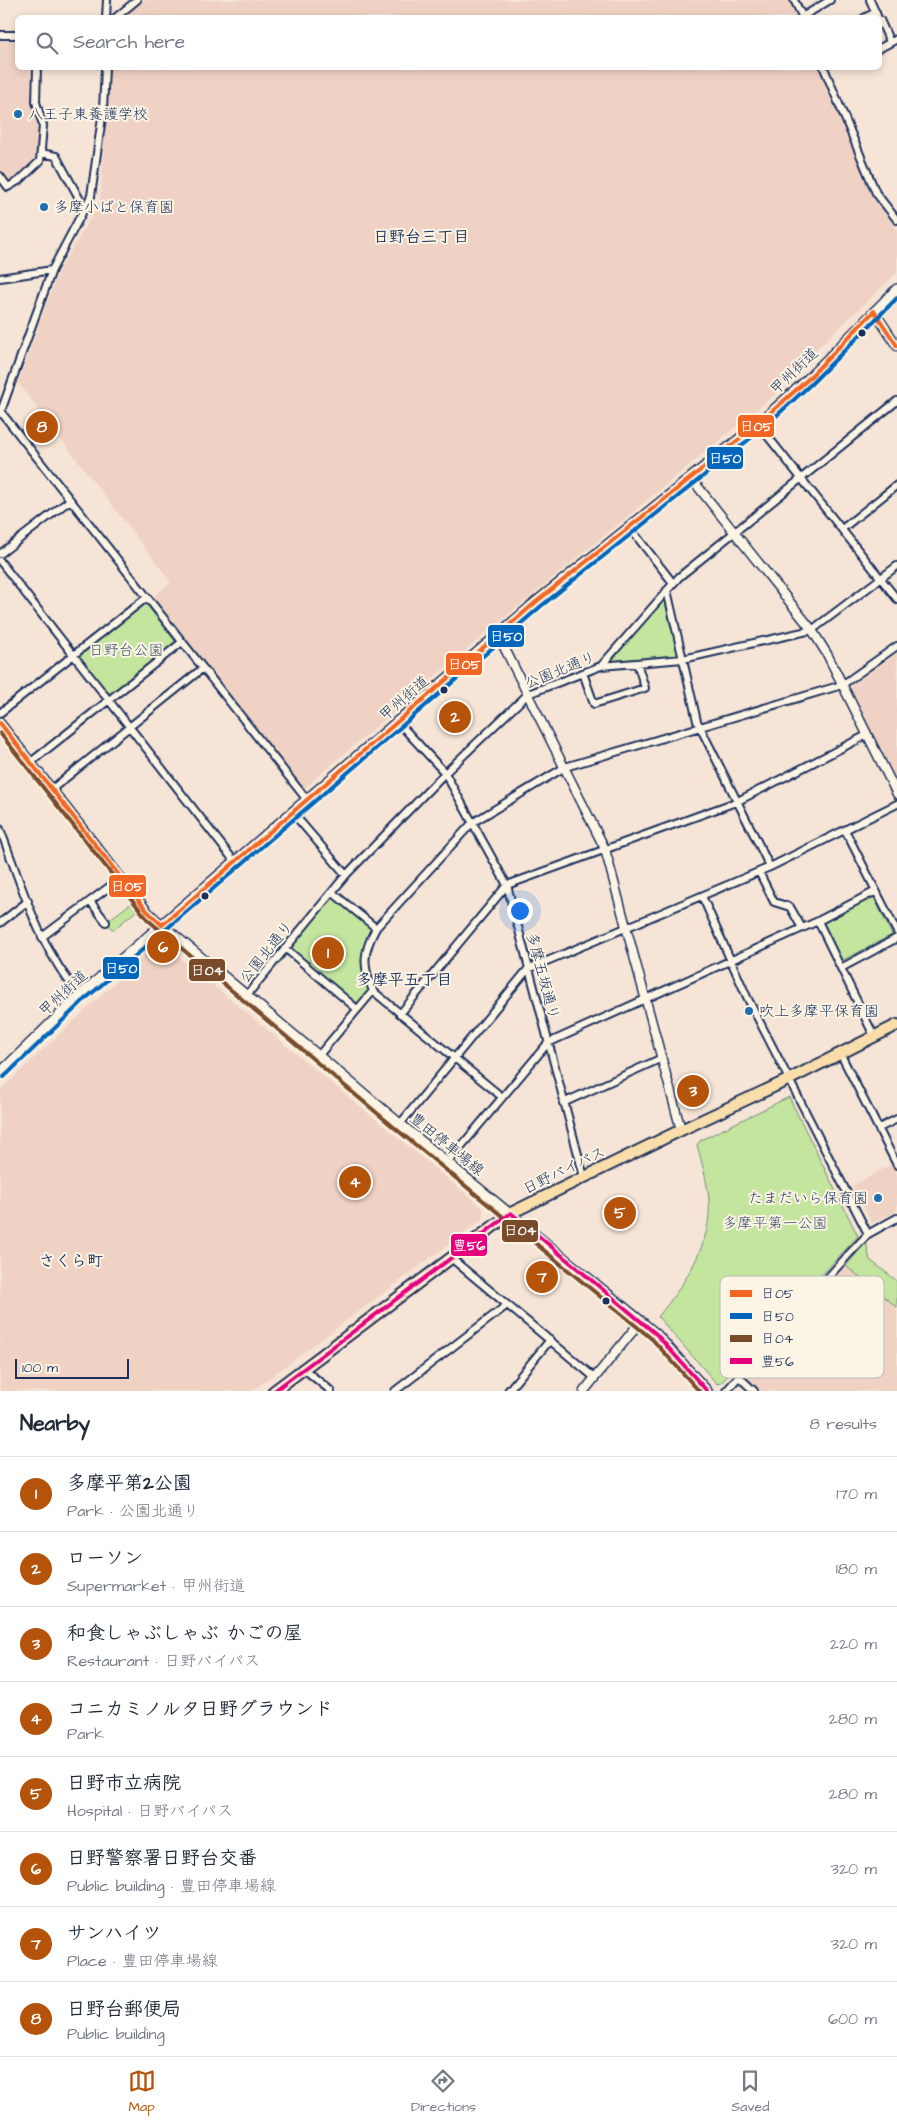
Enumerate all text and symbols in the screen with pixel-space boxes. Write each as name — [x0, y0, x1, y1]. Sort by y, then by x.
search box — [15, 15, 882, 70]
icon: search — [33, 29, 61, 57]
text: Search here — [73, 29, 185, 56]
place label: 八王子東養護学校 — [28, 104, 148, 125]
marker: 八王子東養護学校 — [12, 108, 24, 120]
place label: 多摩小ばと保育園 — [54, 197, 174, 218]
marker: 多摩小ばと保育園 — [38, 201, 50, 213]
district label: 日野台三丁目 — [373, 226, 469, 248]
unlabelled marker — [857, 328, 867, 338]
street label: 甲州街道 — [765, 343, 823, 400]
pin: 8 — [26, 408, 58, 446]
line badge: 日05 — [737, 414, 775, 438]
text: 日05 — [740, 417, 773, 437]
line badge: 日50 — [706, 446, 744, 470]
text: 日50 — [709, 449, 742, 469]
line badge: 日50 — [487, 624, 525, 648]
text: 日50 — [490, 627, 523, 647]
park label: 日野台公園 — [88, 640, 164, 661]
street label: 公園北通り — [521, 647, 599, 694]
line badge: 日05 — [445, 652, 483, 676]
text: 日05 — [448, 655, 481, 675]
street label: 甲州街道 — [375, 671, 434, 726]
unlabelled marker — [439, 685, 449, 695]
pin: 2 — [439, 698, 471, 736]
line badge: 日05 — [108, 874, 147, 898]
text: 日05 — [111, 877, 144, 897]
unlabelled marker — [200, 891, 210, 901]
your location — [507, 898, 533, 924]
street label: 公園北通り — [235, 917, 298, 988]
pin: 6 — [147, 928, 179, 966]
street label: 多摩五坂通り — [521, 930, 564, 1022]
pin: 1 — [312, 934, 344, 972]
line badge: 日50 — [102, 956, 140, 980]
line badge: 日04 — [188, 958, 226, 982]
text: 日50 — [105, 959, 138, 979]
text: 日04 — [191, 961, 224, 981]
street label: 甲州街道 — [34, 965, 92, 1022]
district label: 多摩平五丁目 — [356, 969, 452, 991]
place label: 吹上多摩平保育園 — [759, 1001, 879, 1022]
marker: 吹上多摩平保育園 — [743, 1005, 755, 1017]
pin: 3 — [677, 1072, 709, 1110]
street label: 豊田停車場線 — [405, 1108, 488, 1181]
street label: 日野バイパス — [519, 1141, 609, 1200]
pin: 4 — [339, 1163, 371, 1201]
place label: たまだいら保育園 — [748, 1188, 868, 1209]
marker: たまだいら保育園 — [872, 1192, 884, 1204]
pin: 5 — [604, 1194, 636, 1232]
park label: 多摩平第一公園 — [722, 1213, 828, 1234]
line badge: 日04 — [501, 1219, 539, 1243]
text: 日04 — [504, 1221, 537, 1241]
line badge: 豊56 — [450, 1233, 488, 1257]
text: 豊56 — [453, 1236, 486, 1256]
district label: さくら町 — [39, 1250, 103, 1272]
pin: 7 — [526, 1258, 558, 1296]
legend — [720, 1276, 884, 1378]
text: 日05 — [761, 1284, 794, 1304]
unlabelled marker — [601, 1296, 611, 1306]
text: 日50 — [761, 1307, 794, 1327]
text: 日04 — [761, 1329, 794, 1349]
text: 豊56 — [761, 1352, 794, 1372]
scale bar — [15, 1356, 129, 1379]
text: 100 m — [22, 1358, 58, 1378]
text: Nearby — [20, 1409, 90, 1438]
text: 8 results — [810, 1413, 877, 1435]
text: 多摩平第2公園 — [67, 1470, 192, 1497]
text: 1 — [35, 1483, 37, 1505]
text: 170 m — [836, 1483, 877, 1505]
text: Park · 公園北通り — [67, 1500, 199, 1522]
text: ローソン — [67, 1545, 143, 1572]
text: 2 — [31, 1558, 41, 1580]
text: 180 m — [836, 1558, 877, 1580]
text: Supermarket · 甲州街道 — [67, 1575, 245, 1597]
text: 和食しゃぶしゃぶ かごの屋 — [67, 1620, 303, 1647]
text: 3 — [32, 1633, 40, 1655]
text: 220 m — [830, 1633, 877, 1655]
text: Restaurant · 日野バイパス — [67, 1650, 260, 1672]
text: コニカミノルタ日野グラウンド — [67, 1696, 333, 1723]
text: 4 — [31, 1708, 41, 1730]
text: 280 m — [829, 1708, 877, 1730]
text: Park — [67, 1723, 104, 1745]
text: 日野市立病院 — [67, 1770, 181, 1797]
text: 5 — [30, 1783, 42, 1805]
text: 280 m — [829, 1783, 877, 1805]
text: Hospital · 日野バイパス — [67, 1800, 233, 1822]
text: 日野警察署日野台交番 — [67, 1845, 257, 1872]
text: 6 — [31, 1858, 41, 1880]
text: 320 m — [831, 1858, 877, 1880]
text: Public building · 豊田停車場線 — [67, 1875, 276, 1897]
text: サンハイツ — [67, 1920, 161, 1947]
text: 7 — [31, 1933, 41, 1955]
text: 320 m — [831, 1933, 877, 1955]
text: Place · 豊田停車場線 — [67, 1950, 218, 1972]
text: 日野台郵便局 — [67, 1996, 181, 2023]
text: 8 — [31, 2008, 41, 2030]
text: 600 m — [828, 2008, 877, 2030]
text: Public building — [67, 2023, 165, 2045]
tab: Map — [128, 2067, 156, 2117]
tab: Directions — [411, 2067, 476, 2117]
tab: Saved — [731, 2067, 769, 2117]

